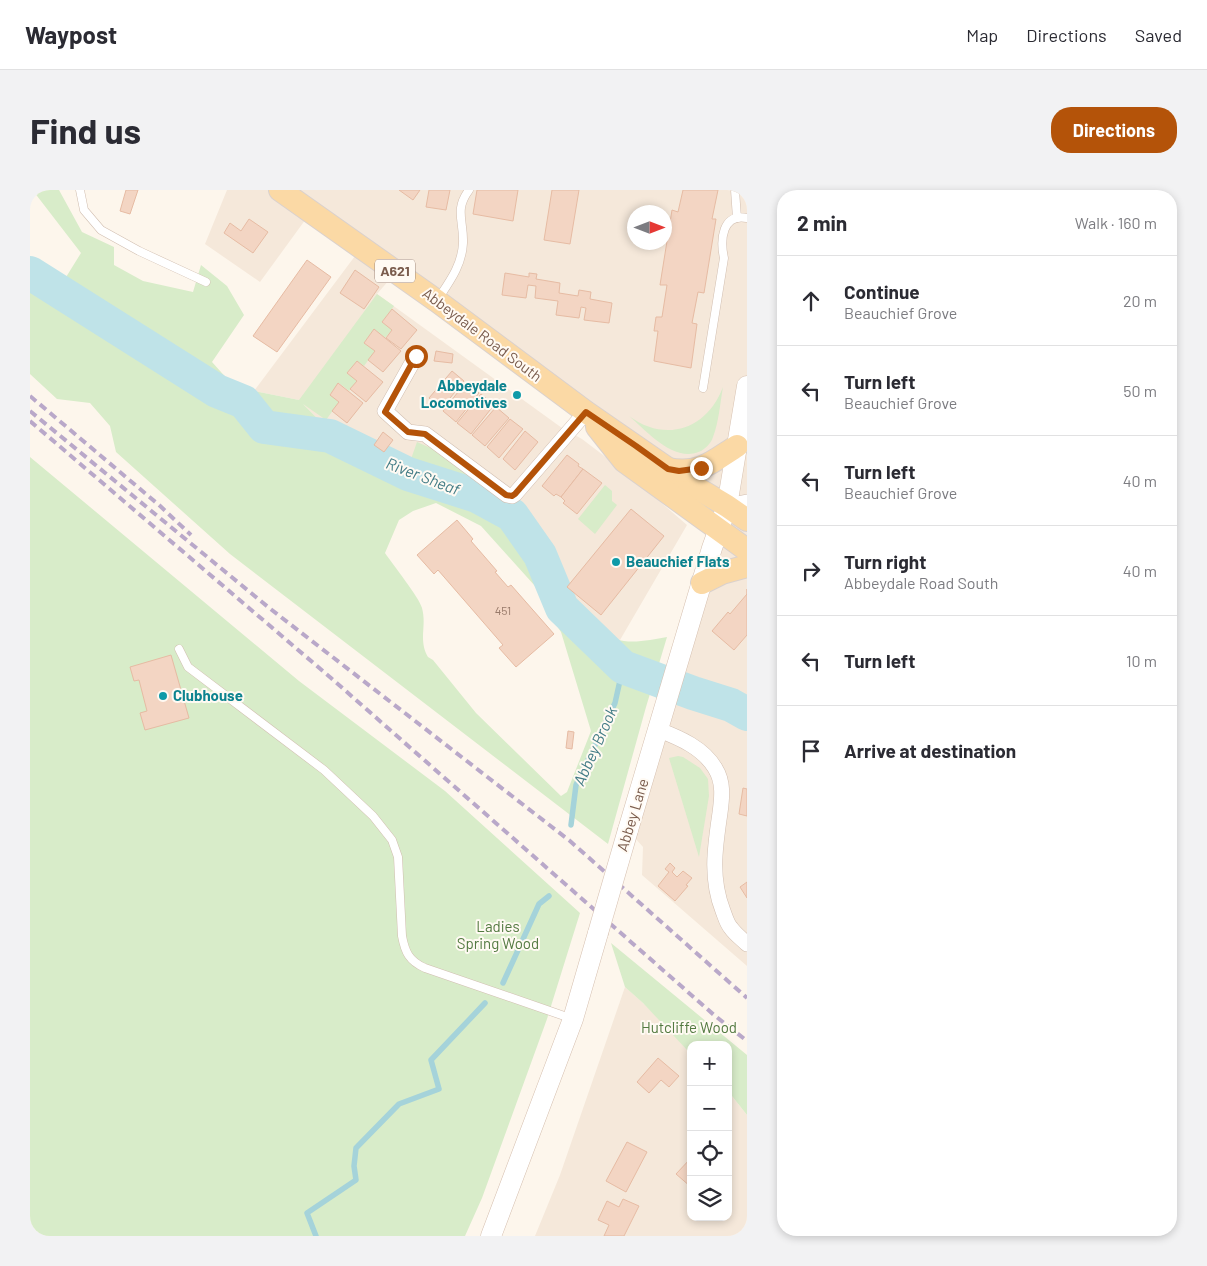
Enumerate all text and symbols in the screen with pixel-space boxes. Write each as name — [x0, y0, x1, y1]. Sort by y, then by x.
text: Waypost — [25, 20, 117, 49]
text: Map — [966, 24, 998, 46]
text: Directions — [1026, 24, 1107, 46]
text: Saved — [1135, 24, 1182, 46]
button: Directions — [1051, 107, 1177, 153]
text: Find us — [30, 109, 141, 151]
north arrow — [627, 205, 672, 250]
text: 2 min — [797, 210, 847, 235]
text: Walk · 160 m — [1075, 213, 1157, 232]
road number: A621 — [375, 260, 415, 282]
text: Continue — [844, 280, 920, 303]
street label: Abbeydale Road South — [419, 283, 546, 385]
icon: ahead — [797, 287, 825, 315]
text: 20 m — [1123, 291, 1157, 310]
text: Beauchief Grove — [844, 303, 957, 322]
route start — [405, 345, 428, 368]
text: Turn left — [844, 370, 915, 393]
place label: Abbeydale Locomotives — [421, 376, 507, 411]
icon: left — [797, 377, 825, 405]
text: 50 m — [1123, 381, 1157, 400]
marker: Abbeydale Locomotives — [511, 389, 523, 401]
text: Beauchief Grove — [844, 393, 957, 412]
water label: River Sheaf — [384, 453, 463, 498]
route end — [690, 457, 713, 480]
text: Turn left — [844, 460, 915, 483]
icon: left — [797, 467, 825, 495]
text: 40 m — [1123, 471, 1157, 490]
text: Beauchief Grove — [844, 483, 957, 502]
text: Turn right — [844, 550, 926, 573]
place label: Beauchief Flats — [626, 552, 730, 570]
marker: Beauchief Flats — [610, 556, 622, 568]
icon: right — [797, 557, 825, 585]
text: 40 m — [1123, 561, 1157, 580]
text: Abbeydale Road South — [844, 573, 998, 592]
house number: 451 — [495, 603, 511, 617]
icon: left — [797, 647, 825, 675]
text: Turn left — [844, 649, 915, 672]
text: 10 m — [1126, 651, 1157, 670]
place label: Clubhouse — [173, 686, 243, 704]
marker: Clubhouse — [157, 690, 169, 702]
water label: Abbey Brook — [569, 703, 621, 788]
icon: arrive — [797, 737, 825, 765]
text: Arrive at destination — [844, 739, 1016, 762]
street label: Abbey Lane — [612, 776, 652, 853]
park label: Ladies Spring Wood — [457, 917, 539, 952]
park label: Hutcliffe Wood — [641, 1018, 737, 1036]
map controls — [687, 1041, 732, 1221]
button: + — [687, 1041, 732, 1086]
button: − — [687, 1086, 732, 1131]
button: locate — [687, 1131, 732, 1176]
button: layers — [687, 1176, 732, 1221]

